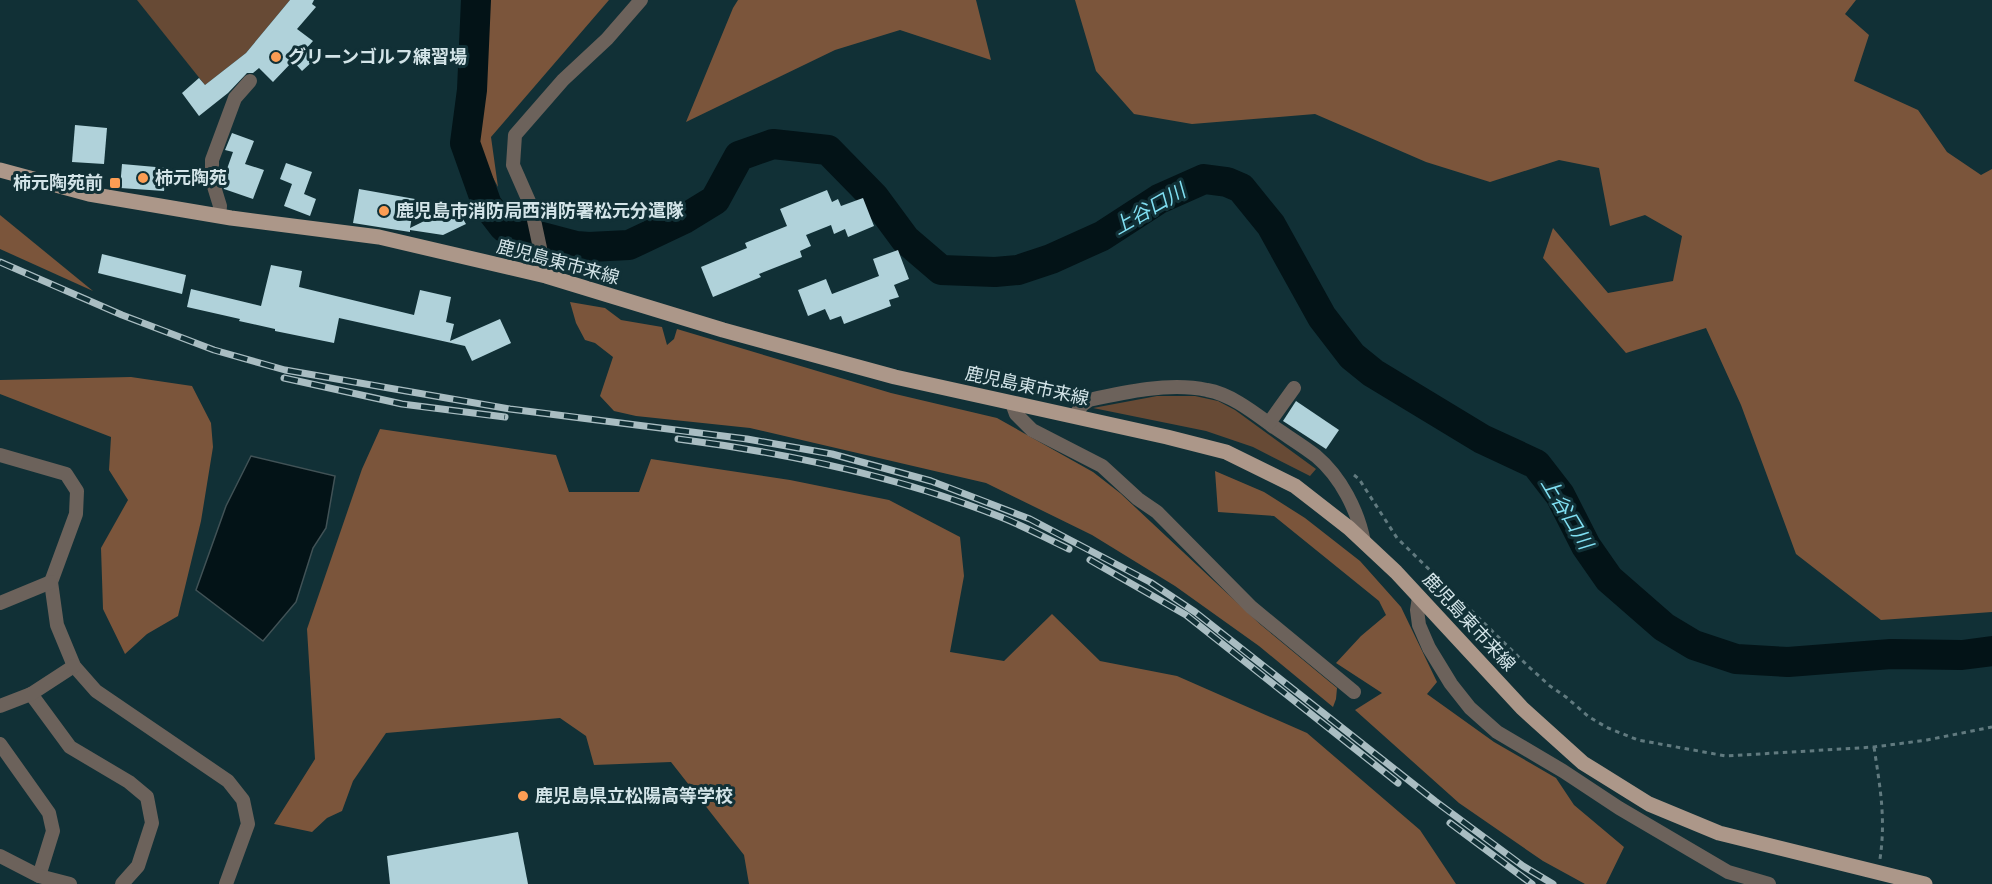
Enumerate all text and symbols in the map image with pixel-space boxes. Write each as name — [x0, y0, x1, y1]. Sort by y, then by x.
place label: グリーンゴルフ練習場 — [288, 43, 467, 70]
marker: グリーンゴルフ練習場 — [269, 50, 283, 64]
place label: 柿元陶苑 — [155, 164, 227, 191]
place label: 柿元陶苑前 — [13, 169, 103, 196]
marker: 柿元陶苑 — [136, 171, 150, 185]
water label: 上谷口川 — [1106, 174, 1193, 242]
marker: 柿元陶苑前 — [108, 176, 122, 190]
place label: 鹿児島市消防局西消防署松元分遣隊 — [396, 197, 684, 224]
marker: 鹿児島市消防局西消防署松元分遣隊 — [377, 204, 391, 218]
street label: 鹿児島東市来線 — [494, 232, 622, 291]
street label: 鹿児島東市来線 — [963, 359, 1092, 412]
water label: 上谷口川 — [1534, 470, 1602, 557]
street label: 鹿児島東市来線 — [1417, 566, 1522, 677]
place label: 鹿児島県立松陽高等学校 — [535, 782, 733, 809]
marker: 鹿児島県立松陽高等学校 — [516, 789, 530, 803]

